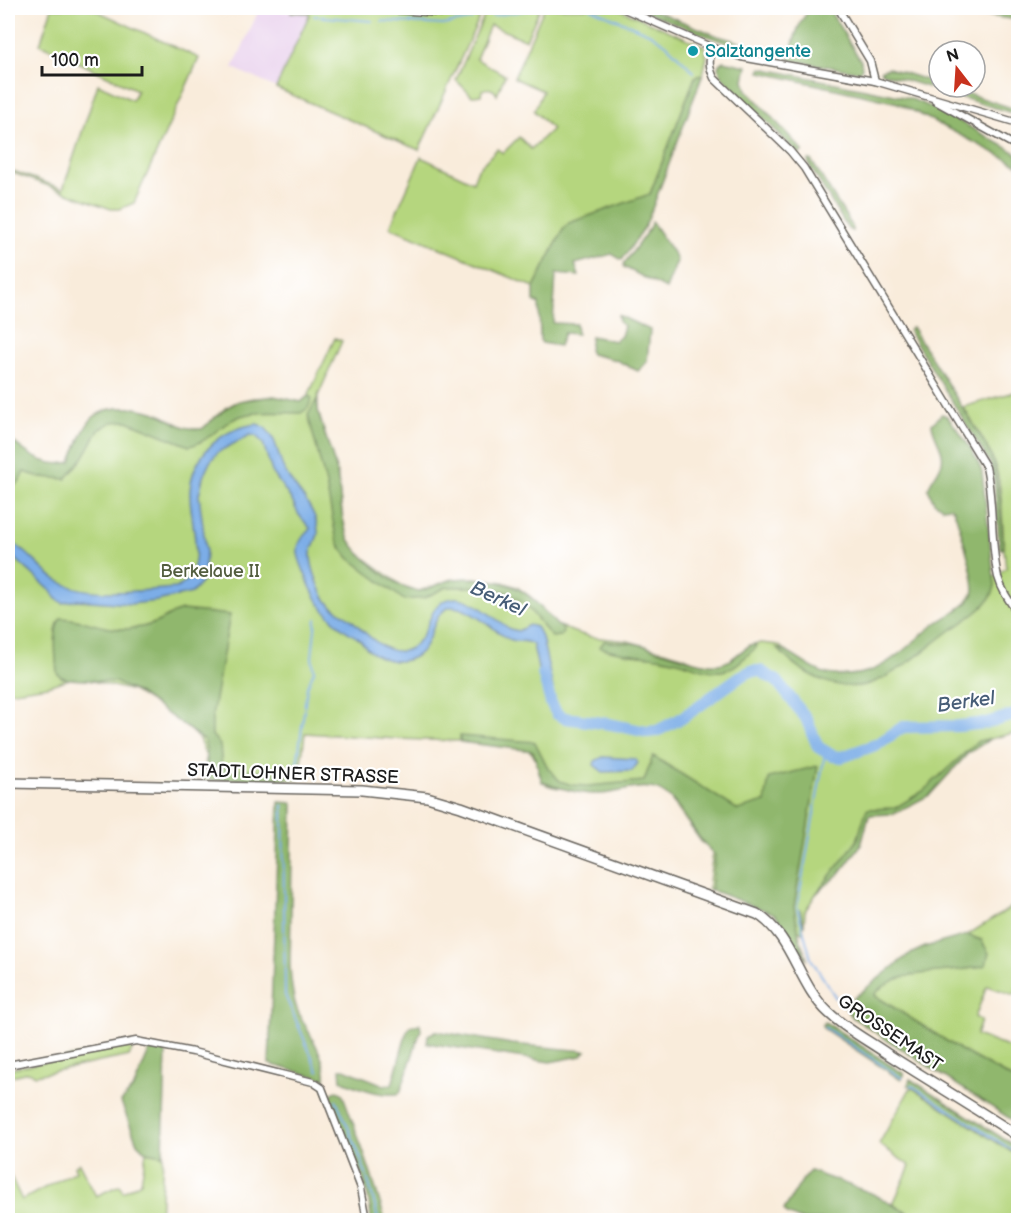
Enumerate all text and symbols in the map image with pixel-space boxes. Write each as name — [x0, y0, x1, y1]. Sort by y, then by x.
scale bar — [42, 39, 142, 77]
north arrow — [927, 39, 987, 99]
place label: Salztangente — [705, 41, 811, 62]
marker: Salztangente — [686, 44, 700, 58]
text: N — [945, 45, 962, 67]
text: 100 m — [51, 50, 99, 71]
park label: Berkelaue II — [160, 561, 260, 582]
water label: Berkel — [467, 576, 531, 623]
water label: Berkel — [935, 686, 998, 718]
street label: STADTLOHNER STRASSE — [187, 760, 399, 788]
street label: GROSSEMAST — [834, 990, 946, 1076]

